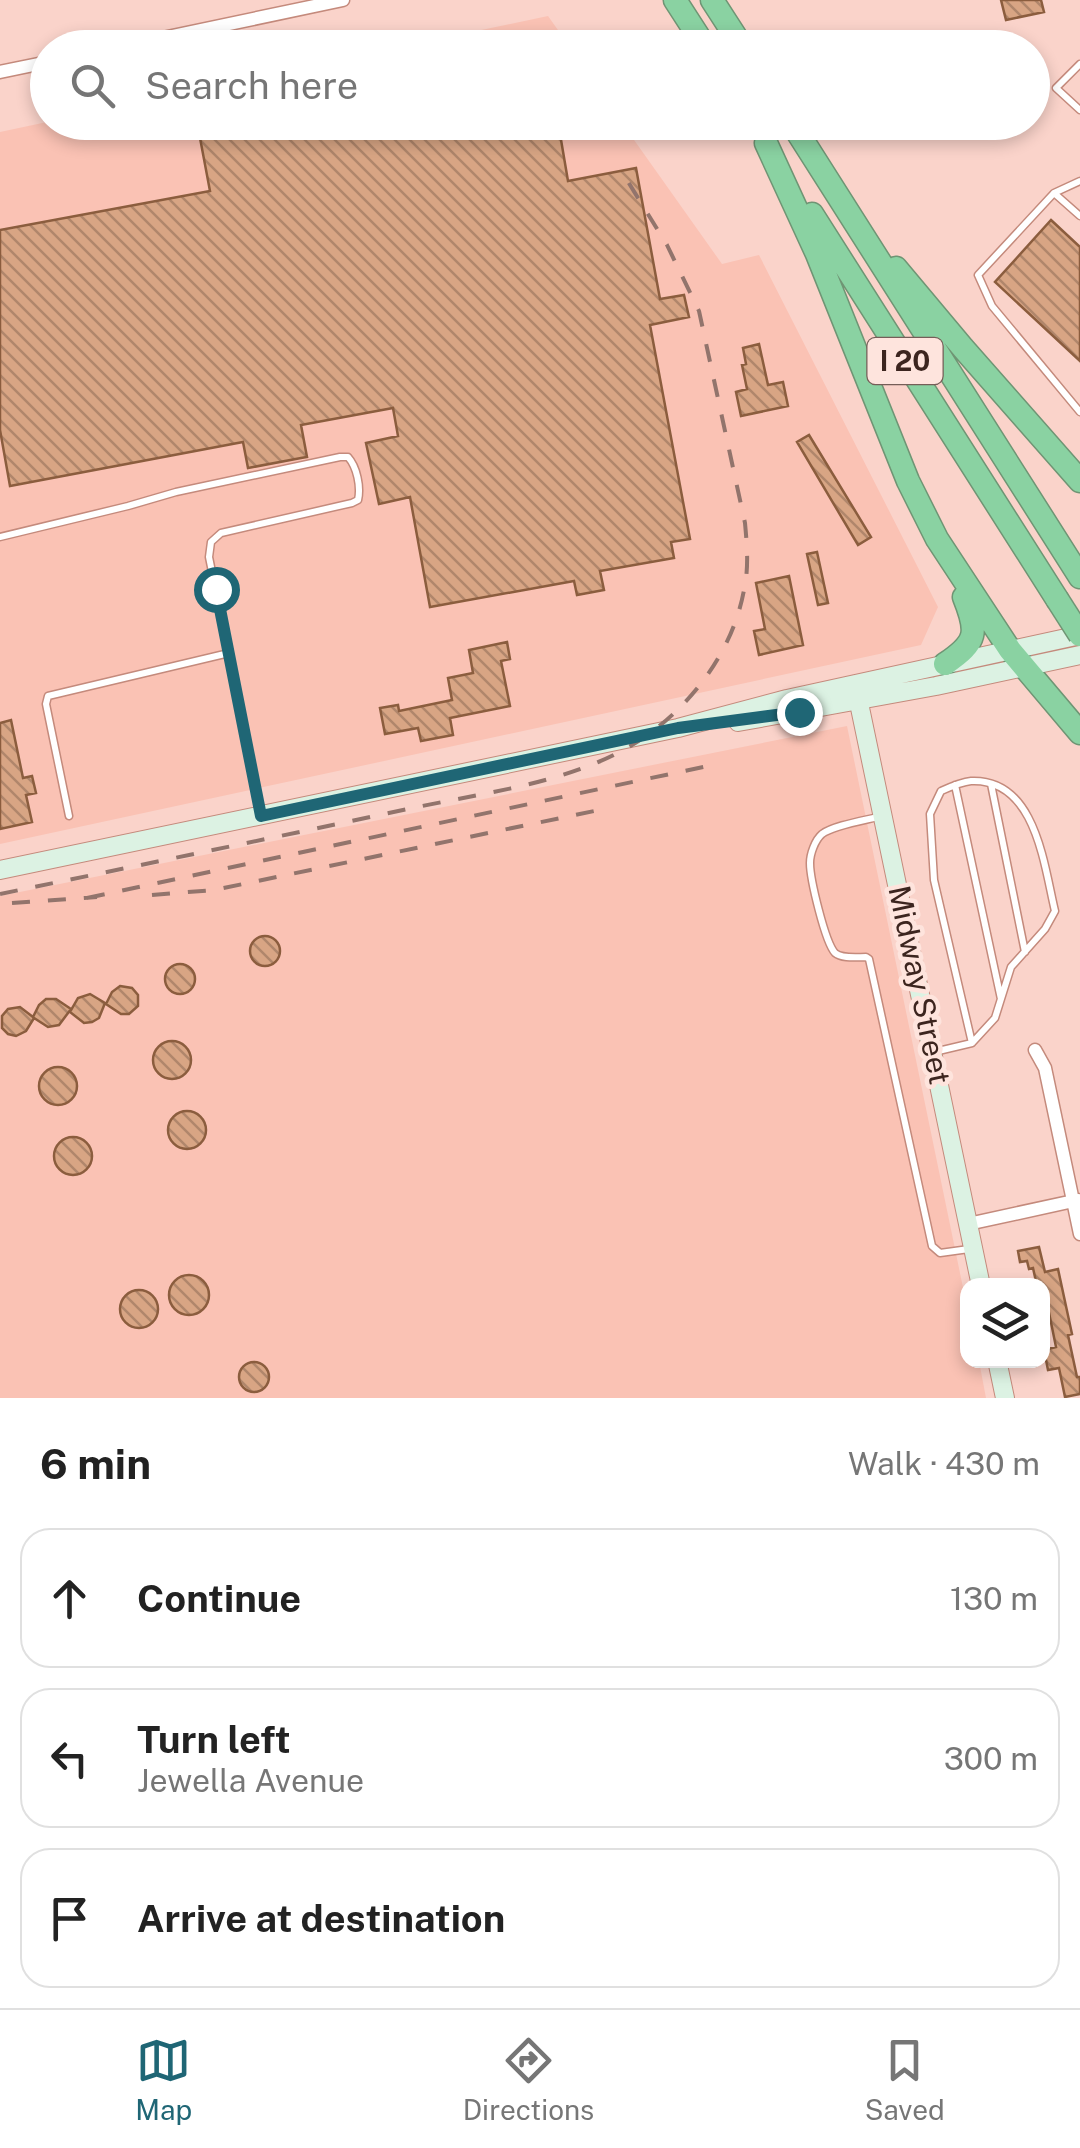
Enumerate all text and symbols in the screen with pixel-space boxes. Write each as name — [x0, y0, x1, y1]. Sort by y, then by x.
search box — [30, 30, 1050, 140]
icon: search — [65, 58, 120, 113]
text: Search here — [145, 63, 358, 108]
road number: I 20 — [868, 338, 942, 384]
route start — [194, 567, 240, 613]
route end — [777, 690, 823, 736]
street label: Midway Street — [881, 882, 959, 1087]
map controls — [960, 1278, 1050, 1368]
button: layers — [960, 1278, 1050, 1368]
text: 6 min — [40, 1439, 151, 1488]
text: Walk · 430 m — [848, 1445, 1040, 1482]
icon: ahead — [42, 1571, 97, 1626]
text: Continue — [137, 1576, 301, 1621]
text: 130 m — [950, 1580, 1038, 1617]
text: Turn left — [137, 1717, 291, 1762]
icon: left — [42, 1731, 97, 1786]
text: 300 m — [944, 1740, 1038, 1777]
text: Jewella Avenue — [137, 1762, 364, 1799]
icon: arrive — [42, 1891, 97, 1946]
text: Arrive at destination — [137, 1896, 505, 1941]
tab: Map — [135, 2033, 192, 2126]
tab: Directions — [463, 2033, 594, 2126]
tab: Saved — [865, 2033, 945, 2126]

